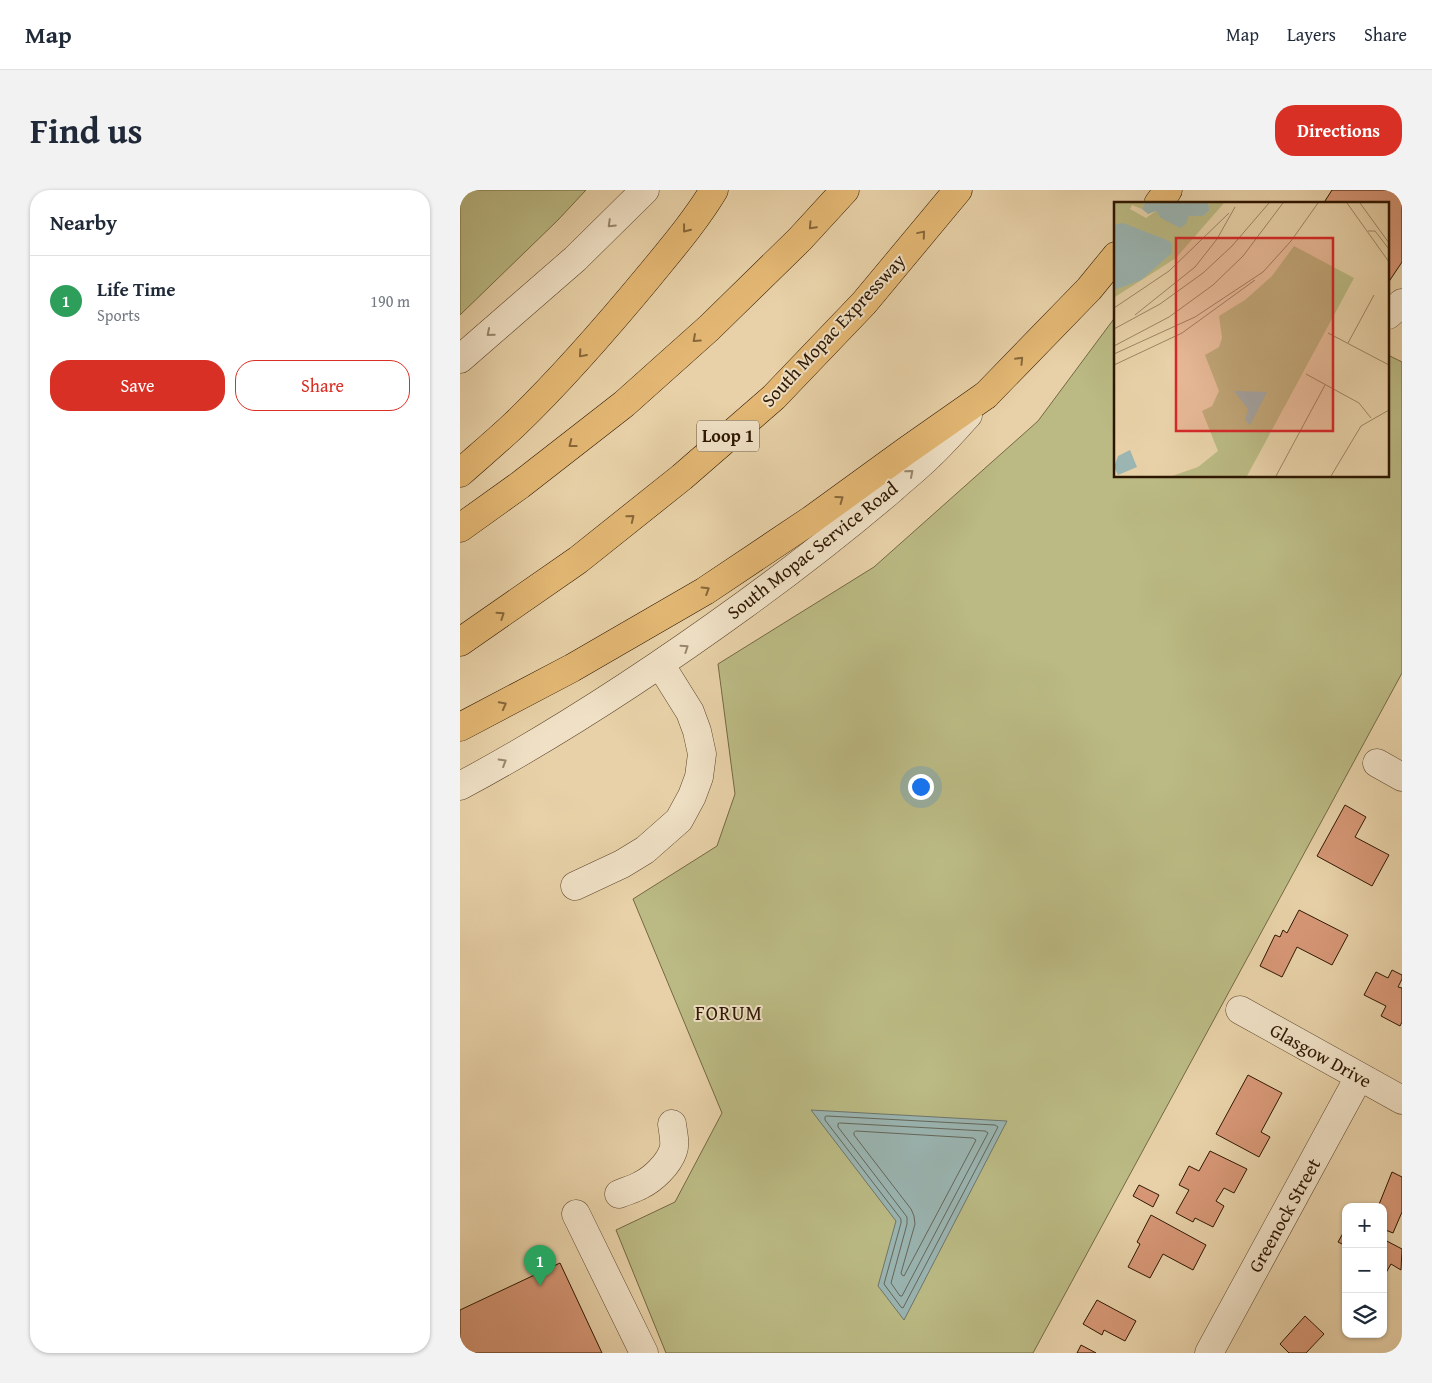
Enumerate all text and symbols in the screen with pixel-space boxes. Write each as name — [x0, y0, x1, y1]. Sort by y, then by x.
text: Map — [25, 17, 72, 52]
text: Map — [1226, 21, 1259, 48]
text: Layers — [1287, 21, 1336, 48]
text: Share — [1364, 21, 1407, 48]
text: Find us — [30, 105, 143, 156]
button: Directions — [1275, 105, 1402, 156]
inset map — [1114, 202, 1389, 478]
text: Nearby — [50, 207, 117, 238]
one-way arrow — [607, 218, 616, 227]
one-way arrow — [809, 220, 818, 229]
one-way arrow — [683, 223, 691, 232]
one-way arrow — [917, 231, 925, 240]
street label: South Mopac Expressway — [754, 247, 912, 413]
text: Life Time — [97, 275, 176, 303]
text: 1 — [62, 289, 70, 313]
text: 190 m — [370, 289, 410, 313]
text: Sports — [97, 303, 140, 327]
one-way arrow — [487, 328, 496, 337]
one-way arrow — [692, 333, 701, 342]
one-way arrow — [579, 349, 588, 358]
one-way arrow — [1014, 357, 1023, 366]
button: Save — [50, 360, 225, 411]
button: Share — [235, 360, 410, 411]
road number: Loop 1 — [697, 420, 759, 452]
one-way arrow — [569, 439, 578, 447]
one-way arrow — [904, 470, 913, 479]
street label: South Mopac Service Road — [721, 474, 904, 626]
one-way arrow — [834, 496, 844, 505]
one-way arrow — [625, 515, 634, 523]
one-way arrow — [700, 587, 709, 597]
one-way arrow — [495, 612, 504, 621]
one-way arrow — [679, 645, 689, 654]
one-way arrow — [498, 701, 507, 711]
one-way arrow — [497, 759, 506, 769]
your location — [908, 774, 934, 800]
district label: FORUM — [695, 998, 763, 1027]
street label: Glasgow Drive — [1265, 1016, 1377, 1094]
street label: Greenock Street — [1241, 1152, 1327, 1277]
map controls — [1342, 1203, 1387, 1338]
button: + — [1342, 1203, 1387, 1248]
pin: 1 — [524, 1245, 556, 1286]
button: − — [1342, 1248, 1387, 1293]
button: layers — [1342, 1293, 1387, 1338]

